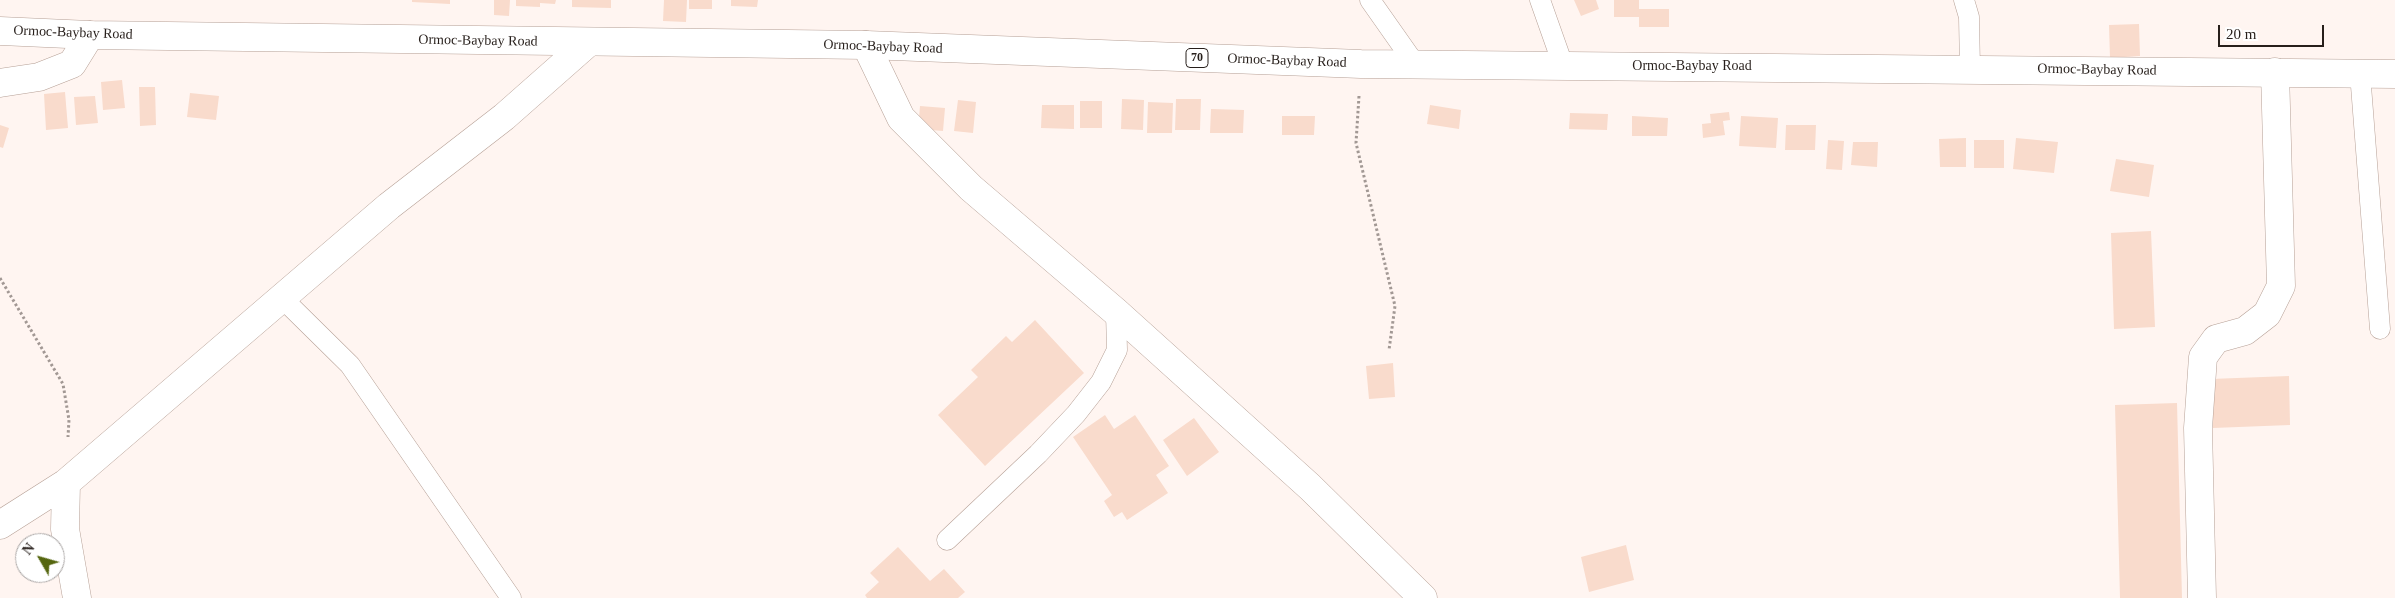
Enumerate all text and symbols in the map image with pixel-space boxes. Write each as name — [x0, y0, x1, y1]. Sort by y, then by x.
scale bar — [2220, 15, 2326, 47]
street label: Ormoc-Baybay Road — [13, 23, 133, 43]
text: 20 m — [2226, 26, 2256, 42]
street label: Ormoc-Baybay Road — [418, 32, 538, 50]
street label: Ormoc-Baybay Road — [823, 37, 943, 57]
road number: 70 — [1186, 48, 1208, 68]
street label: Ormoc-Baybay Road — [1227, 51, 1347, 71]
street label: Ormoc-Baybay Road — [1632, 58, 1752, 74]
street label: Ormoc-Baybay Road — [2037, 61, 2157, 79]
north arrow — [15, 533, 65, 583]
text: N — [20, 540, 38, 558]

